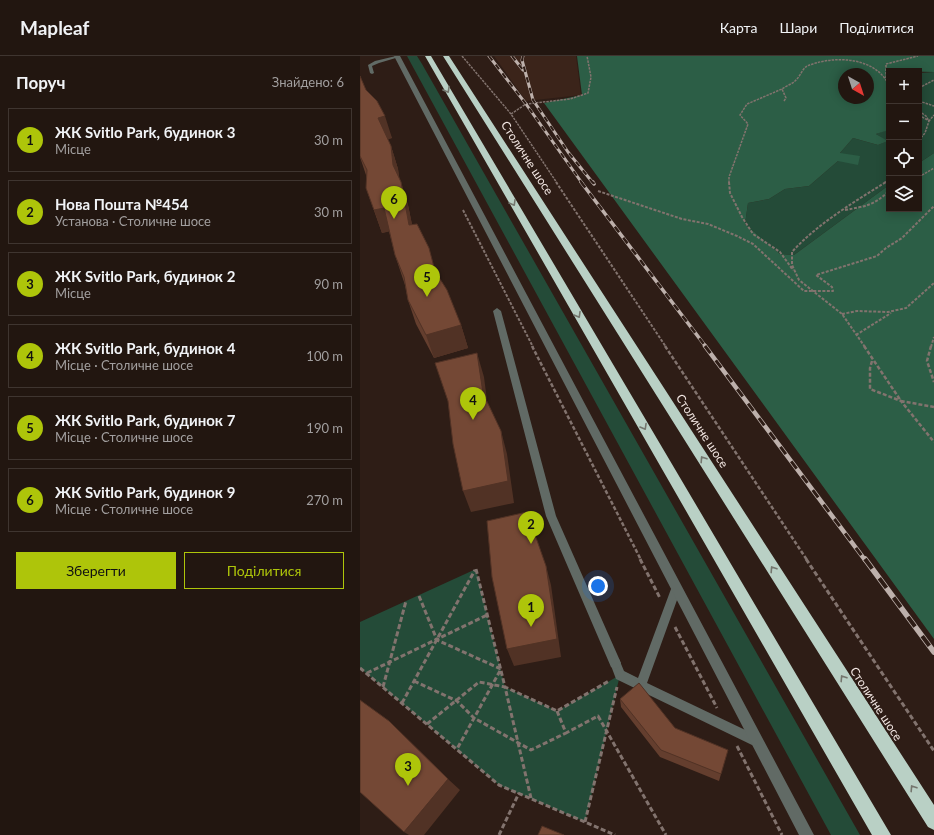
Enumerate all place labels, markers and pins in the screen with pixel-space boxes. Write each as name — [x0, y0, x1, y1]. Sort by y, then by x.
pin: 6 — [381, 186, 407, 219]
pin: 5 — [414, 264, 440, 297]
pin: 4 — [460, 387, 486, 420]
pin: 2 — [518, 511, 544, 544]
pin: 1 — [518, 594, 544, 627]
pin: 3 — [395, 753, 421, 786]

